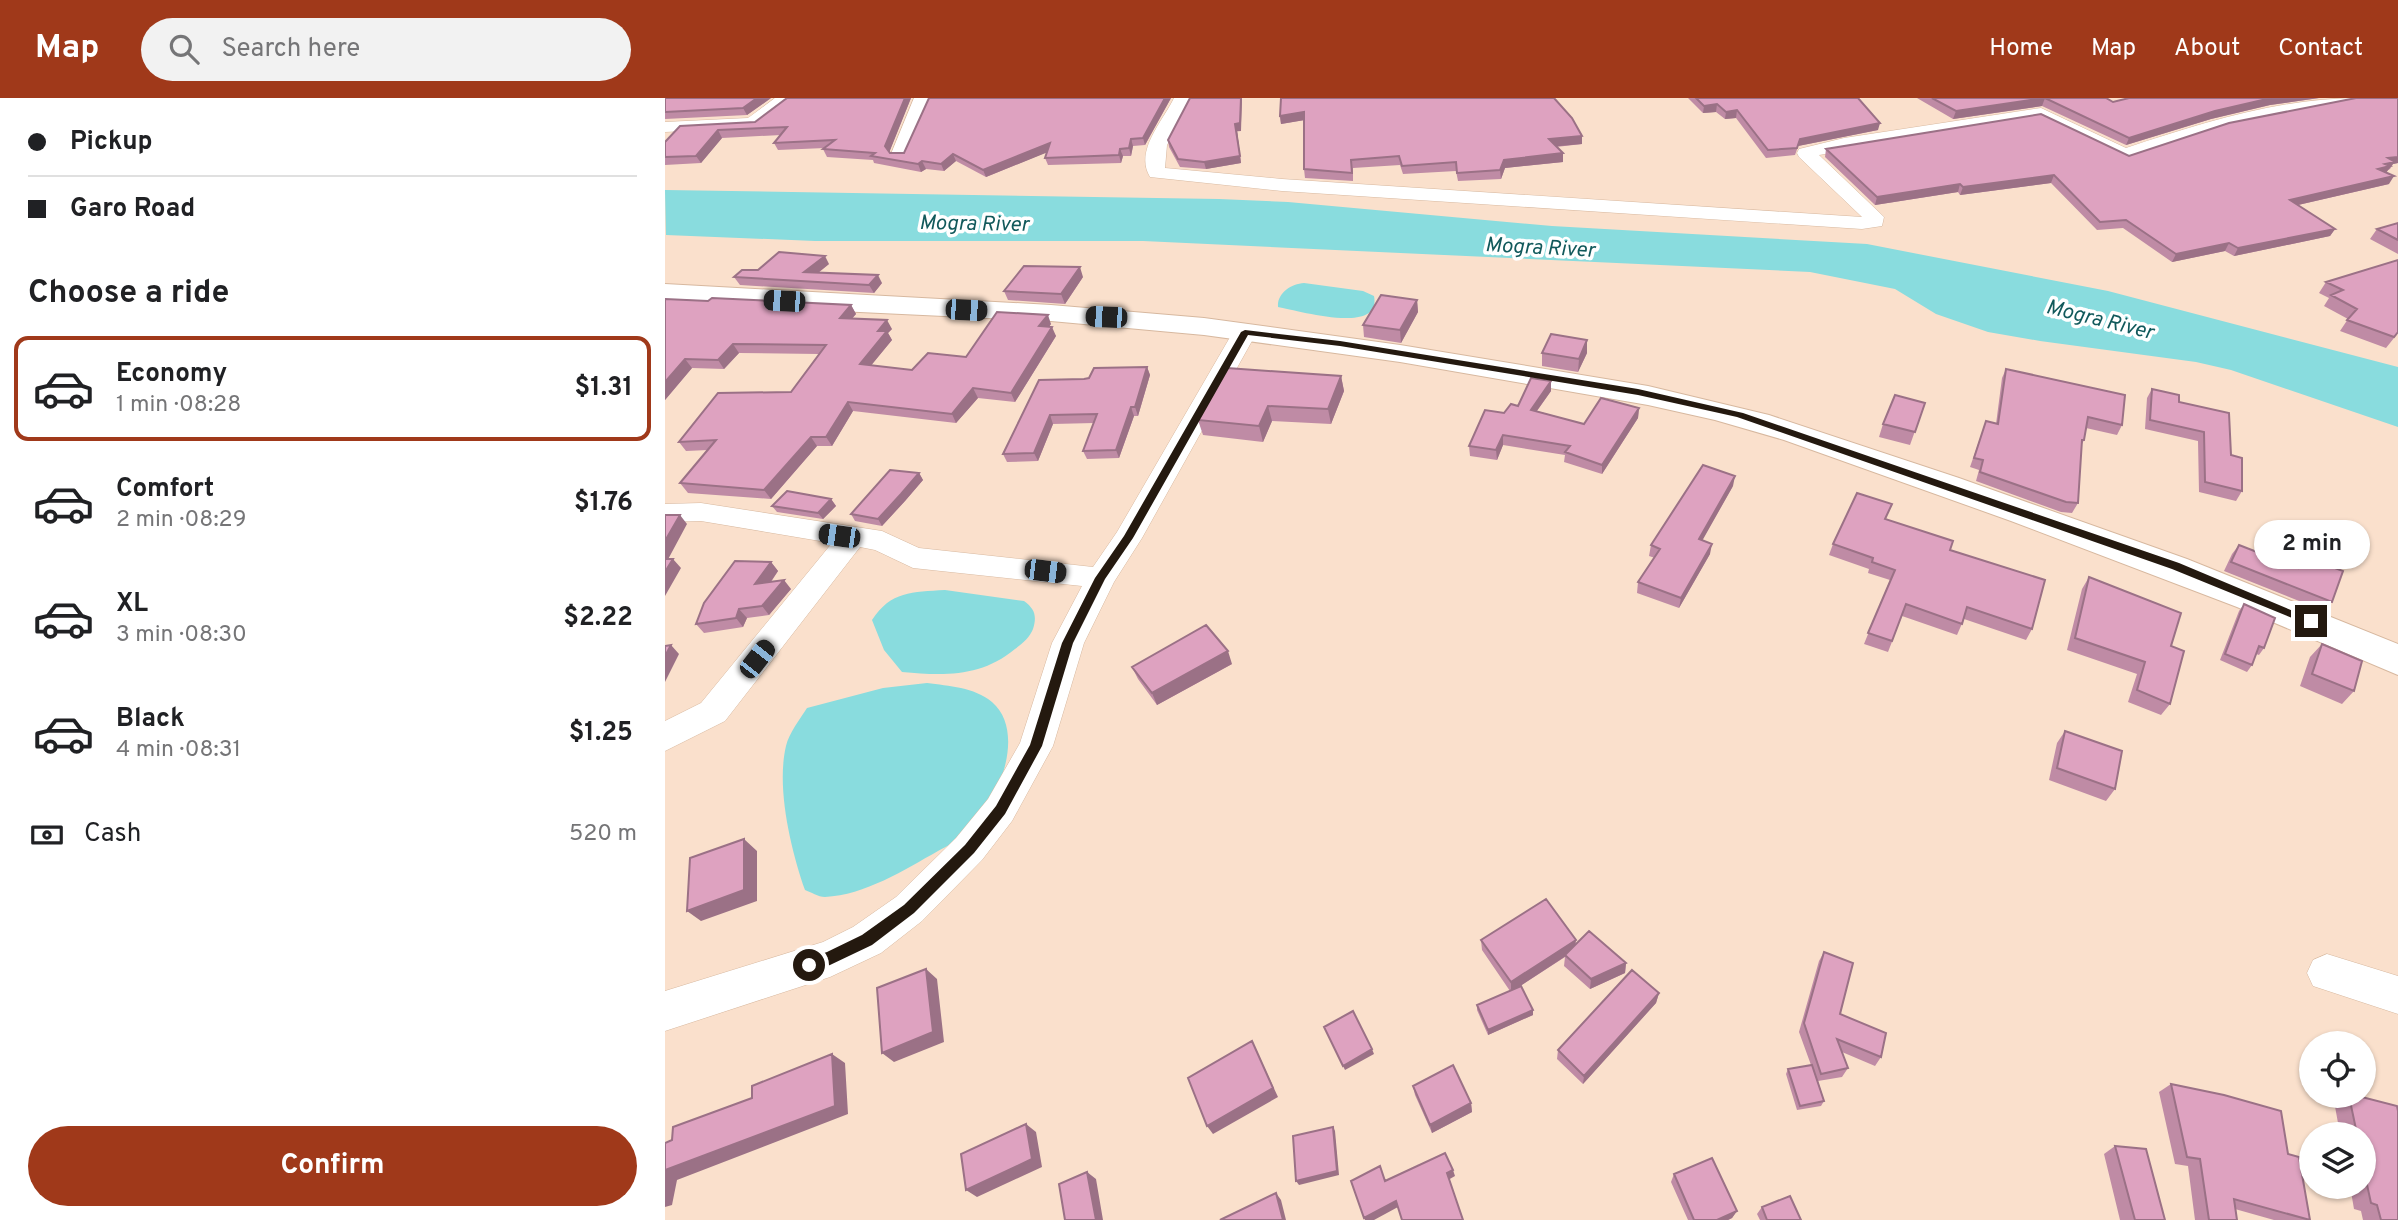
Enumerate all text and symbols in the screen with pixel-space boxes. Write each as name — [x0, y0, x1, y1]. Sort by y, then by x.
search box — [141, 18, 631, 81]
text: Map — [35, 28, 99, 70]
icon: search — [165, 30, 203, 68]
text: Search here — [221, 33, 360, 66]
text: Home — [1989, 34, 2053, 64]
text: Map — [2091, 34, 2136, 64]
text: About — [2174, 34, 2240, 64]
text: Contact — [2278, 34, 2363, 64]
text: Pickup — [70, 126, 153, 159]
text: Garo Road — [70, 193, 195, 226]
water label: Mogra River — [919, 210, 1031, 239]
water label: Mogra River — [1484, 232, 1597, 265]
text: Choose a ride — [28, 274, 229, 314]
car — [763, 289, 806, 313]
water label: Mogra River — [2043, 294, 2158, 347]
car — [945, 298, 988, 322]
car — [1085, 306, 1128, 328]
icon: car — [32, 357, 95, 420]
text: Economy — [116, 358, 227, 391]
text: $1.31 — [575, 372, 633, 405]
text: 1 min · 08:28 — [116, 391, 241, 420]
icon: car — [32, 472, 95, 535]
text: Comfort — [116, 473, 214, 506]
text: $1.76 — [574, 487, 633, 520]
text: 2 min · 08:29 — [116, 506, 246, 535]
callout: 2 min — [2253, 519, 2369, 568]
car — [817, 523, 862, 549]
text: 2 min — [2282, 530, 2342, 559]
car — [1023, 558, 1068, 584]
icon: car — [32, 587, 95, 650]
text: XL — [116, 588, 148, 621]
text: $2.22 — [563, 602, 633, 635]
route end — [2295, 605, 2327, 637]
text: 3 min · 08:30 — [116, 621, 247, 650]
car — [736, 636, 779, 682]
icon: car — [32, 702, 95, 765]
text: Black — [116, 703, 185, 736]
text: $1.25 — [569, 717, 633, 750]
text: 4 min · 08:31 — [116, 736, 241, 765]
icon: cash — [28, 816, 66, 854]
text: Cash — [84, 818, 141, 851]
text: 520 m — [569, 820, 637, 849]
route start — [793, 949, 825, 981]
map controls — [2299, 1031, 2376, 1199]
button: locate — [2299, 1031, 2376, 1108]
button: layers — [2299, 1122, 2376, 1199]
button: Confirm — [28, 1126, 637, 1206]

